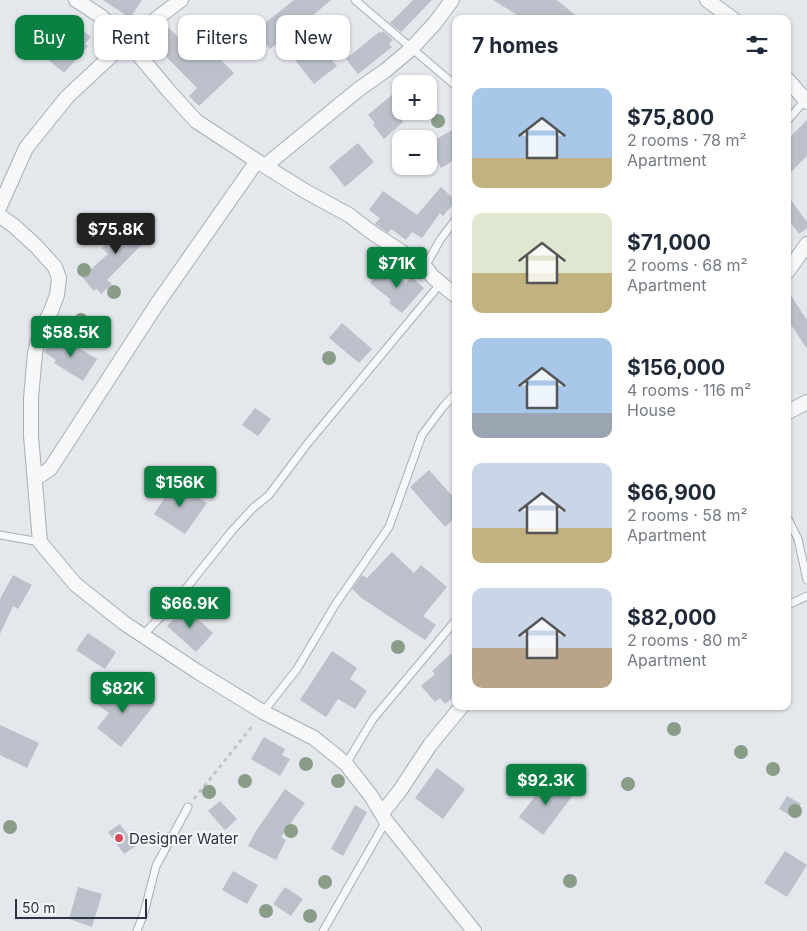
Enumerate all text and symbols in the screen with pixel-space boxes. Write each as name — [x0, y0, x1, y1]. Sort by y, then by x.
chip: Buy — [15, 15, 84, 60]
chip: Rent — [94, 15, 168, 60]
chip: Filters — [178, 15, 266, 60]
chip: New — [276, 15, 350, 60]
icon: filters — [743, 31, 771, 59]
text: 7 homes — [472, 33, 559, 58]
map controls — [392, 75, 437, 175]
button: + — [392, 75, 437, 120]
text: $75,800 — [627, 105, 714, 130]
icon: home — [512, 108, 572, 168]
button: − — [392, 130, 437, 175]
text: 2 rooms · 78 m² — [627, 130, 747, 150]
text: Apartment — [627, 150, 707, 170]
pin: $75.8K — [75, 212, 157, 255]
text: $75.8K — [88, 219, 144, 239]
text: $71,000 — [627, 230, 711, 255]
icon: home — [512, 233, 572, 293]
pin: $71K — [367, 246, 427, 289]
text: $71K — [378, 253, 416, 273]
text: 2 rooms · 68 m² — [627, 255, 748, 275]
text: Apartment — [627, 275, 707, 295]
pin: $58.5K — [30, 316, 112, 358]
text: $58.5K — [42, 322, 100, 342]
text: $156,000 — [627, 355, 725, 380]
icon: home — [512, 358, 572, 418]
text: 4 rooms · 116 m² — [627, 380, 751, 400]
text: House — [627, 400, 676, 420]
pin: $156K — [145, 466, 215, 508]
text: $156K — [155, 472, 205, 492]
text: $66,900 — [627, 480, 716, 505]
icon: home — [512, 483, 572, 543]
text: 2 rooms · 58 m² — [627, 505, 747, 525]
text: Apartment — [627, 525, 707, 545]
pin: $66.9K — [149, 586, 231, 629]
text: $66.9K — [161, 593, 219, 613]
text: $82,000 — [627, 605, 717, 630]
icon: home — [512, 608, 572, 668]
text: 2 rooms · 80 m² — [627, 630, 748, 650]
text: Apartment — [627, 650, 707, 670]
pin: $82K — [93, 672, 153, 714]
text: $82K — [102, 678, 144, 698]
pin: $92.3K — [505, 764, 587, 806]
text: $92.3K — [517, 770, 575, 790]
place label: Designer Water — [129, 829, 239, 848]
marker: Designer Water — [113, 832, 125, 844]
scale bar — [15, 896, 148, 919]
text: 50 m — [22, 899, 56, 916]

